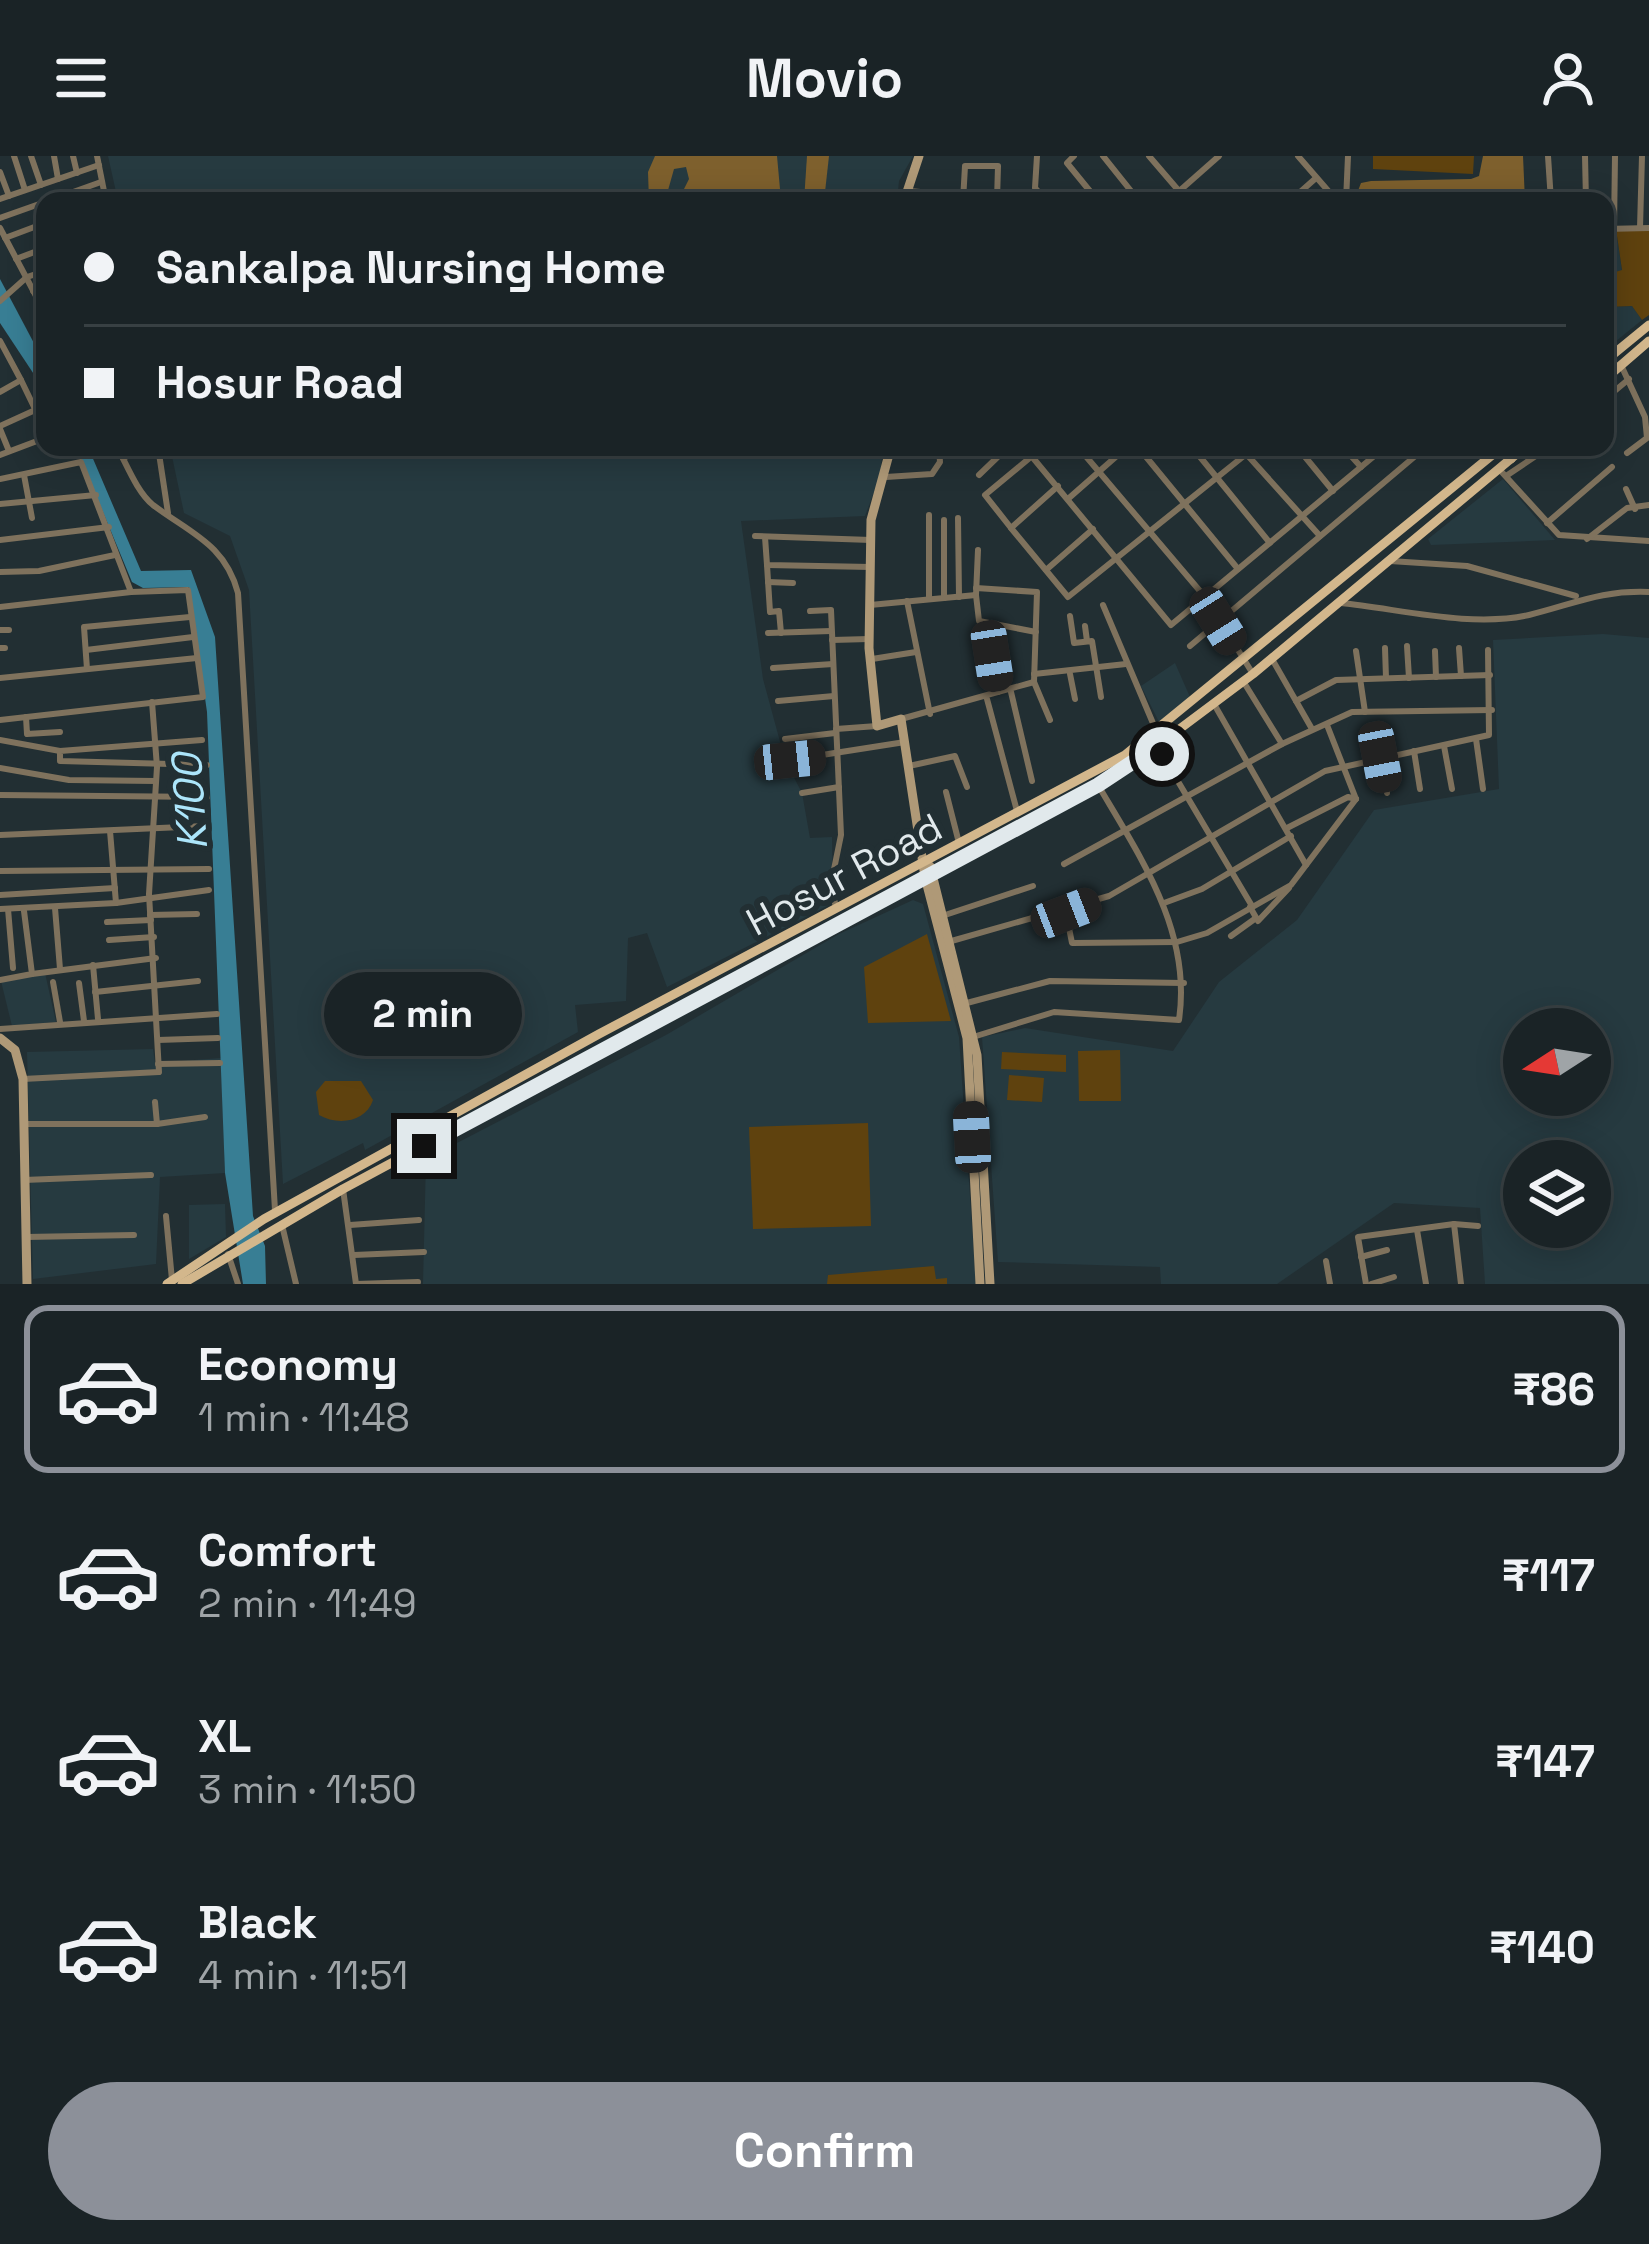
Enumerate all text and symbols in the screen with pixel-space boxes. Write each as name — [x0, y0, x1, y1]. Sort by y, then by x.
text: Movio — [746, 44, 903, 113]
icon: menu — [48, 45, 114, 111]
icon: person — [1535, 45, 1601, 111]
text: Sankalpa Nursing Home — [156, 239, 666, 296]
text: Hosur Road — [156, 354, 404, 411]
car — [1184, 581, 1252, 661]
car — [969, 618, 1015, 694]
car — [1355, 718, 1405, 796]
route start — [1135, 727, 1189, 781]
car — [752, 738, 828, 782]
water label: K100 — [159, 748, 219, 852]
street label: Hosur Road — [738, 802, 950, 946]
car — [1026, 883, 1106, 943]
callout: 2 min — [325, 972, 523, 1056]
text: 2 min — [373, 989, 473, 1038]
north arrow — [1503, 1008, 1611, 1116]
map controls — [1503, 1008, 1611, 1248]
car — [952, 1100, 992, 1174]
route end — [397, 1119, 451, 1173]
button: layers — [1503, 1140, 1611, 1248]
icon: car — [54, 1335, 162, 1443]
text: Economy — [198, 1336, 398, 1393]
text: ₹86 — [1512, 1361, 1595, 1418]
text: 1 min · 11:48 — [198, 1393, 410, 1442]
icon: car — [54, 1521, 162, 1629]
text: Comfort — [198, 1522, 377, 1579]
text: ₹117 — [1501, 1547, 1595, 1604]
text: 2 min · 11:49 — [198, 1579, 417, 1628]
icon: car — [54, 1707, 162, 1815]
text: XL — [198, 1708, 251, 1765]
text: ₹147 — [1495, 1733, 1595, 1790]
text: 3 min · 11:50 — [198, 1765, 417, 1814]
icon: car — [54, 1893, 162, 2001]
text: Black — [198, 1894, 317, 1951]
text: ₹140 — [1489, 1919, 1595, 1976]
text: 4 min · 11:51 — [198, 1951, 408, 2000]
button: Confirm — [48, 2082, 1601, 2220]

